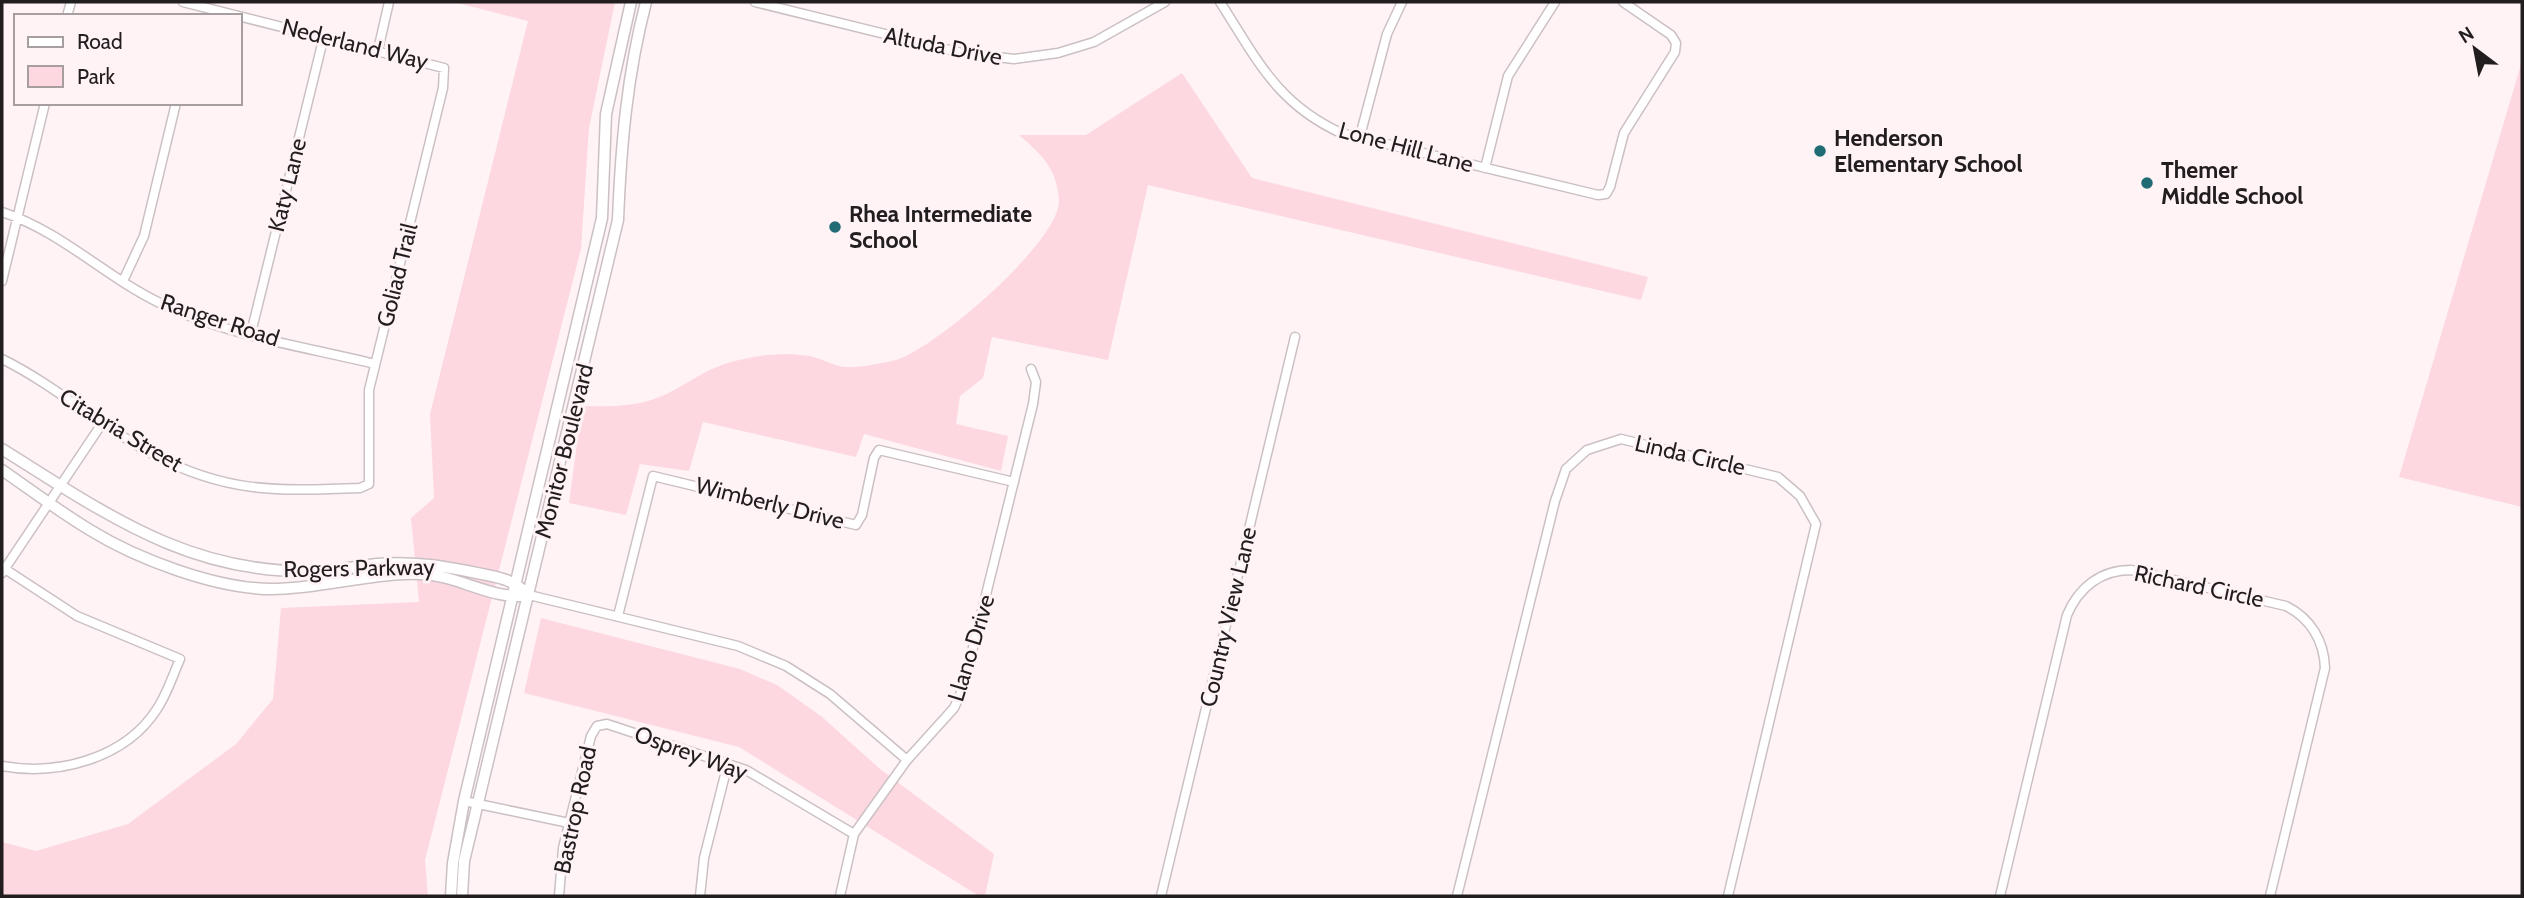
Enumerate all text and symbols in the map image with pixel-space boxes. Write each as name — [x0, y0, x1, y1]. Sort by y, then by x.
street label: Nederland Way — [279, 12, 431, 76]
legend — [14, 14, 242, 105]
north arrow — [2440, 14, 2510, 84]
street label: Altuda Drive — [882, 21, 1005, 71]
text: N — [2454, 22, 2478, 48]
text: Road — [77, 29, 123, 54]
text: Park — [77, 64, 115, 89]
street label: Lone Hill Lane — [1336, 116, 1476, 178]
place label: Henderson Elementary School — [1834, 124, 2022, 178]
street label: Katy Lane — [262, 135, 312, 235]
marker: Henderson Elementary School — [1812, 143, 1828, 159]
place label: Themer Middle School — [2161, 156, 2303, 210]
marker: Themer Middle School — [2139, 175, 2155, 191]
place label: Rhea Intermediate School — [849, 200, 1032, 254]
marker: Rhea Intermediate School — [827, 219, 843, 235]
street label: Goliad Trail — [371, 220, 424, 330]
street label: Ranger Road — [157, 288, 283, 352]
street label: Monitor Boulevard — [529, 361, 599, 541]
street label: Citabria Street — [54, 382, 188, 478]
street label: Linda Circle — [1632, 429, 1748, 481]
street label: Wimberly Drive — [693, 471, 847, 535]
street label: Country View Lane — [1194, 524, 1262, 710]
street label: Rogers Parkway — [283, 553, 435, 583]
street label: Richard Circle — [2132, 559, 2267, 613]
street label: Llano Drive — [941, 591, 1001, 705]
street label: Osprey Way — [631, 720, 752, 787]
street label: Bastrop Road — [548, 744, 602, 876]

